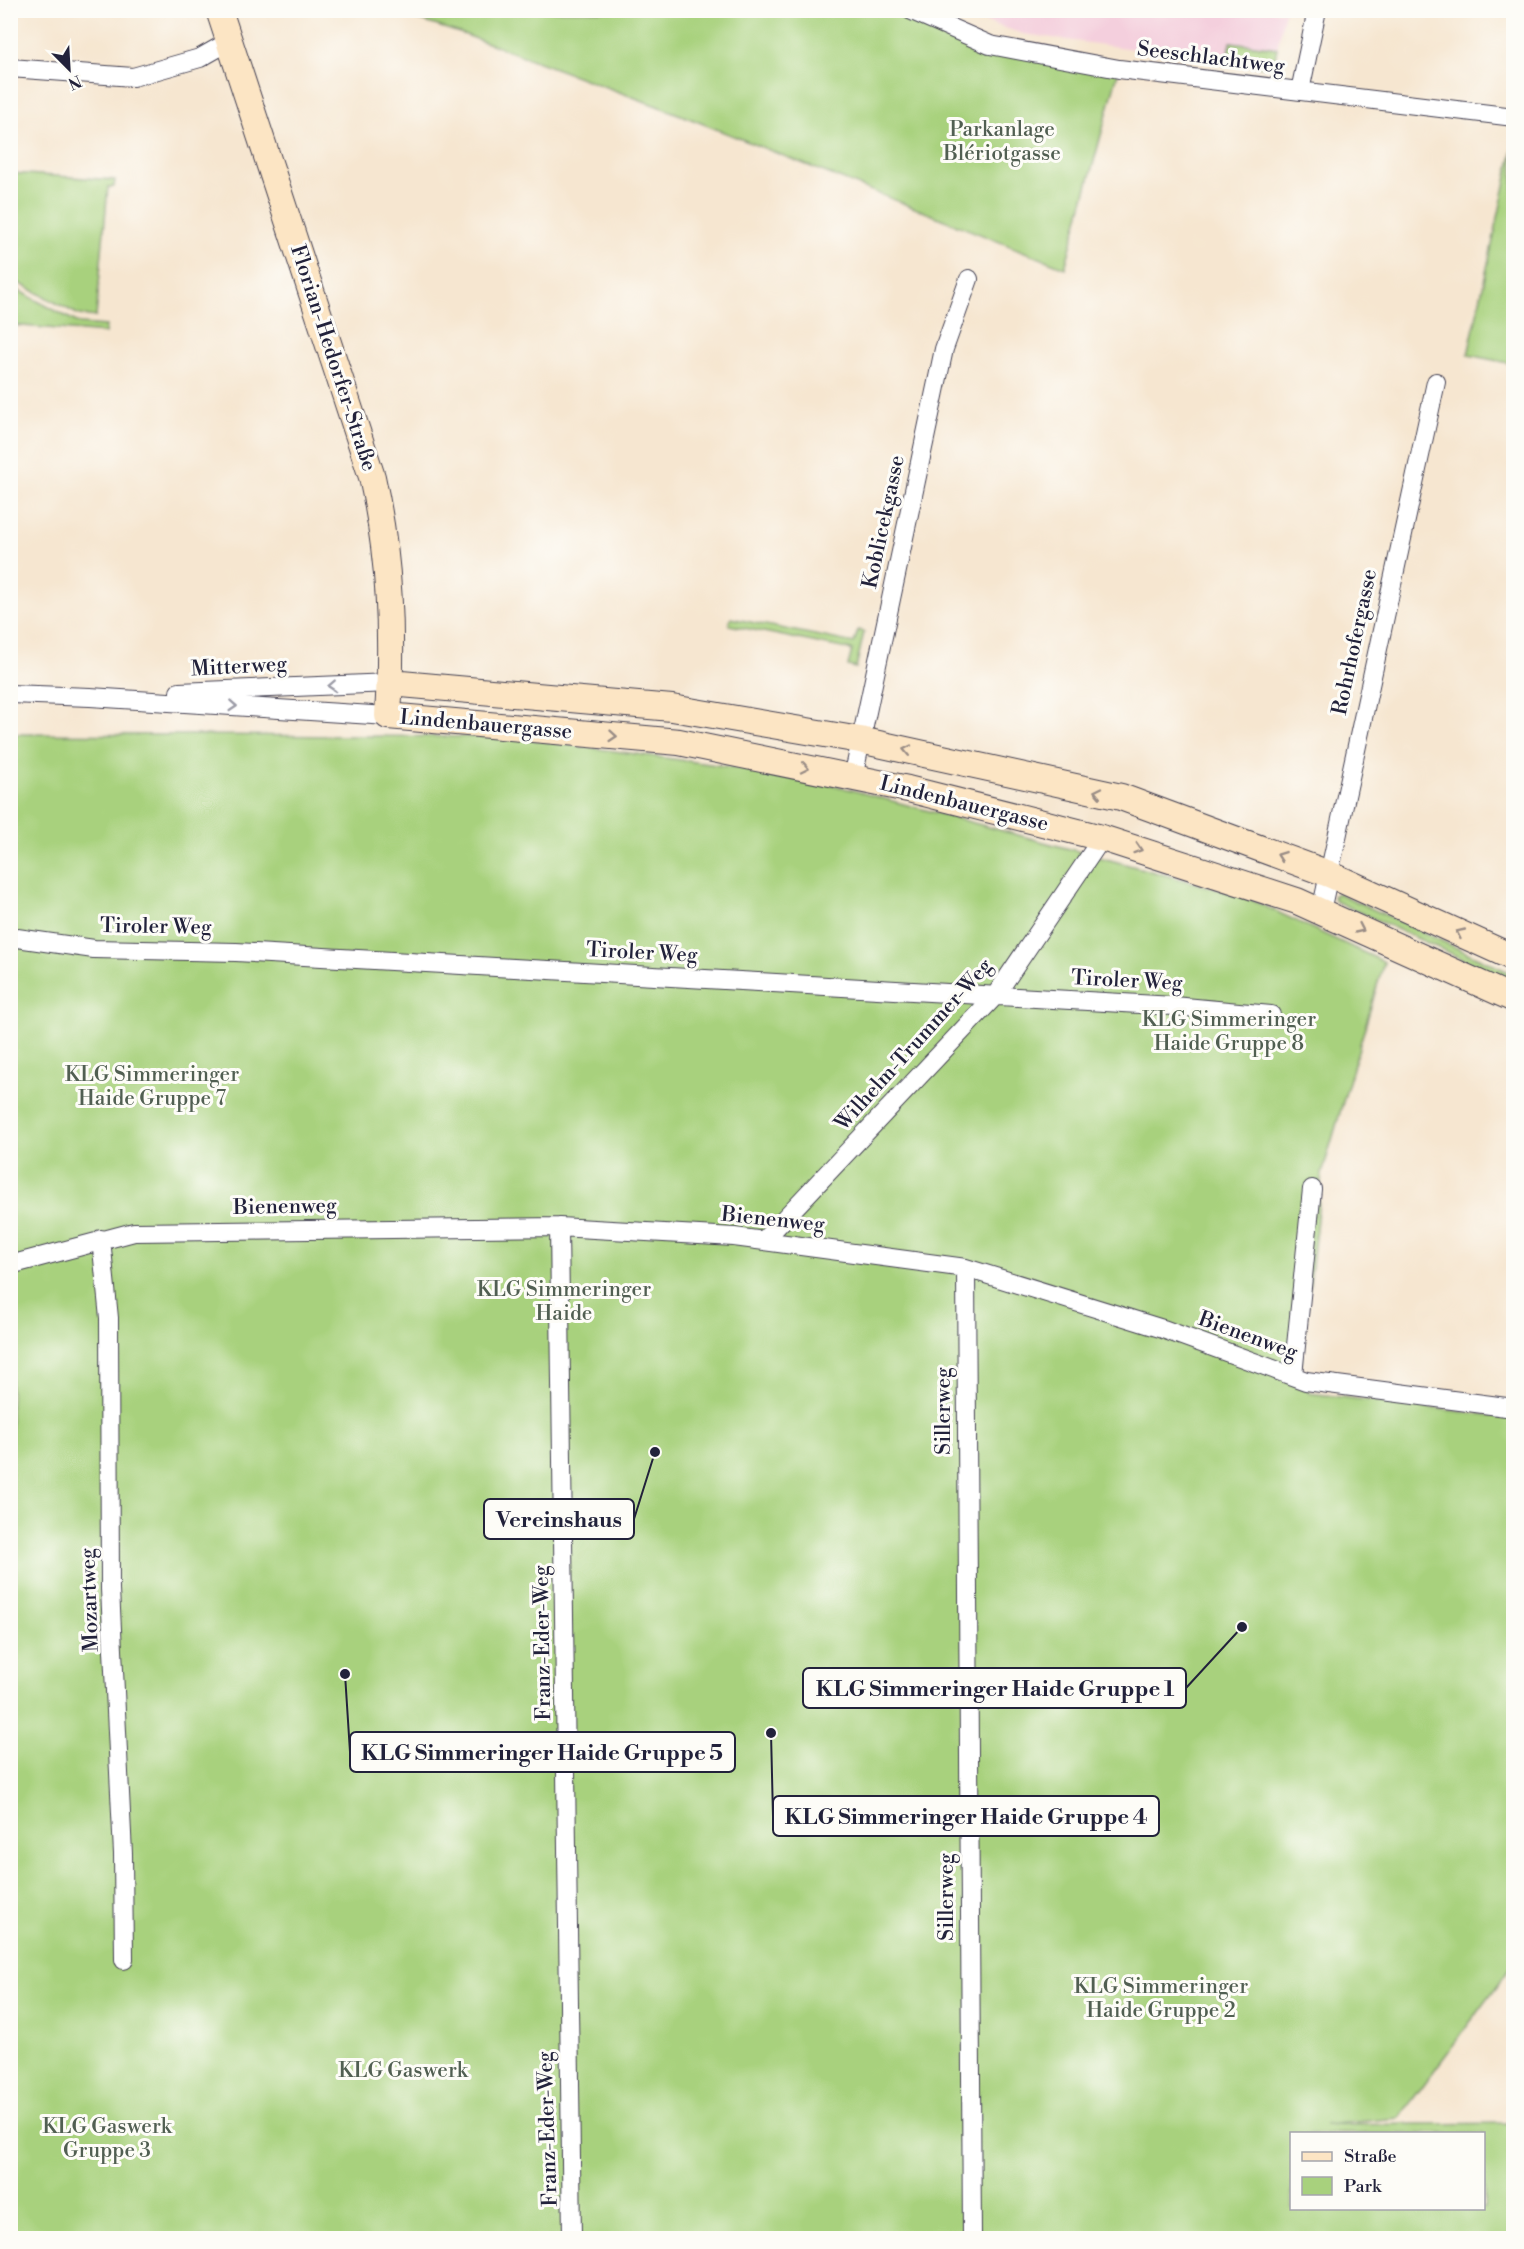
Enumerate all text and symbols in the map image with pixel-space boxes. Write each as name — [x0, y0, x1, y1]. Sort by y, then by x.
street label: Seeschlachtweg — [1136, 36, 1286, 80]
north arrow — [39, 39, 99, 99]
text: N — [65, 70, 85, 94]
park label: Parkanlage Blériotgasse — [942, 117, 1061, 167]
street label: Florian-Hedorfer-Straße — [284, 242, 382, 474]
street label: Koblicekgasse — [857, 453, 911, 591]
street label: Rohrhofergasse — [1327, 567, 1383, 717]
street label: Mitterweg — [190, 651, 288, 683]
one-way arrow — [327, 679, 336, 692]
one-way arrow — [228, 699, 237, 712]
street label: Lindenbauergasse — [399, 705, 573, 745]
one-way arrow — [609, 729, 618, 742]
one-way arrow — [902, 744, 912, 757]
one-way arrow — [800, 761, 810, 774]
street label: Lindenbauergasse — [877, 770, 1051, 838]
one-way arrow — [1093, 786, 1103, 799]
one-way arrow — [1132, 842, 1143, 854]
one-way arrow — [1277, 851, 1288, 863]
street label: Tiroler Weg — [100, 913, 212, 941]
one-way arrow — [1354, 922, 1365, 934]
one-way arrow — [1456, 929, 1467, 941]
street label: Tiroler Weg — [586, 937, 699, 969]
street label: Wilhelm-Trummer-Weg — [829, 953, 998, 1137]
street label: Tiroler Weg — [1071, 965, 1184, 997]
park label: KLG Simmeringer Haide Gruppe 8 — [1142, 1007, 1316, 1057]
park label: KLG Simmeringer Haide Gruppe 7 — [65, 1062, 239, 1112]
street label: Bienenweg — [232, 1193, 337, 1221]
street label: Bienenweg — [719, 1202, 826, 1238]
park label: KLG Simmeringer Haide — [477, 1277, 651, 1327]
street label: Bienenweg — [1194, 1306, 1301, 1366]
street label: Sillerweg — [931, 1367, 957, 1455]
callout: Vereinshaus — [484, 1499, 634, 1539]
text: Vereinshaus — [495, 1507, 622, 1534]
street label: Mozartweg — [75, 1547, 105, 1652]
street label: Franz-Eder-Weg — [529, 1565, 557, 1721]
callout: KLG Simmeringer Haide Gruppe 1 — [803, 1668, 1186, 1708]
text: KLG Simmeringer Haide Gruppe 1 — [816, 1676, 1175, 1703]
callout: KLG Simmeringer Haide Gruppe 5 — [350, 1732, 735, 1772]
text: KLG Simmeringer Haide Gruppe 5 — [361, 1740, 723, 1767]
callout: KLG Simmeringer Haide Gruppe 4 — [773, 1796, 1159, 1836]
text: KLG Simmeringer Haide Gruppe 4 — [785, 1804, 1147, 1831]
street label: Sillerweg — [934, 1853, 960, 1941]
park label: KLG Simmeringer Haide Gruppe 2 — [1074, 1974, 1248, 2024]
street label: Franz-Eder-Weg — [532, 2051, 564, 2207]
park label: KLG Gaswerk — [338, 2058, 469, 2084]
park label: KLG Gaswerk Gruppe 3 — [42, 2114, 173, 2164]
legend — [1290, 2132, 1485, 2210]
text: Straße — [1344, 2145, 1397, 2168]
text: Park — [1344, 2175, 1383, 2198]

